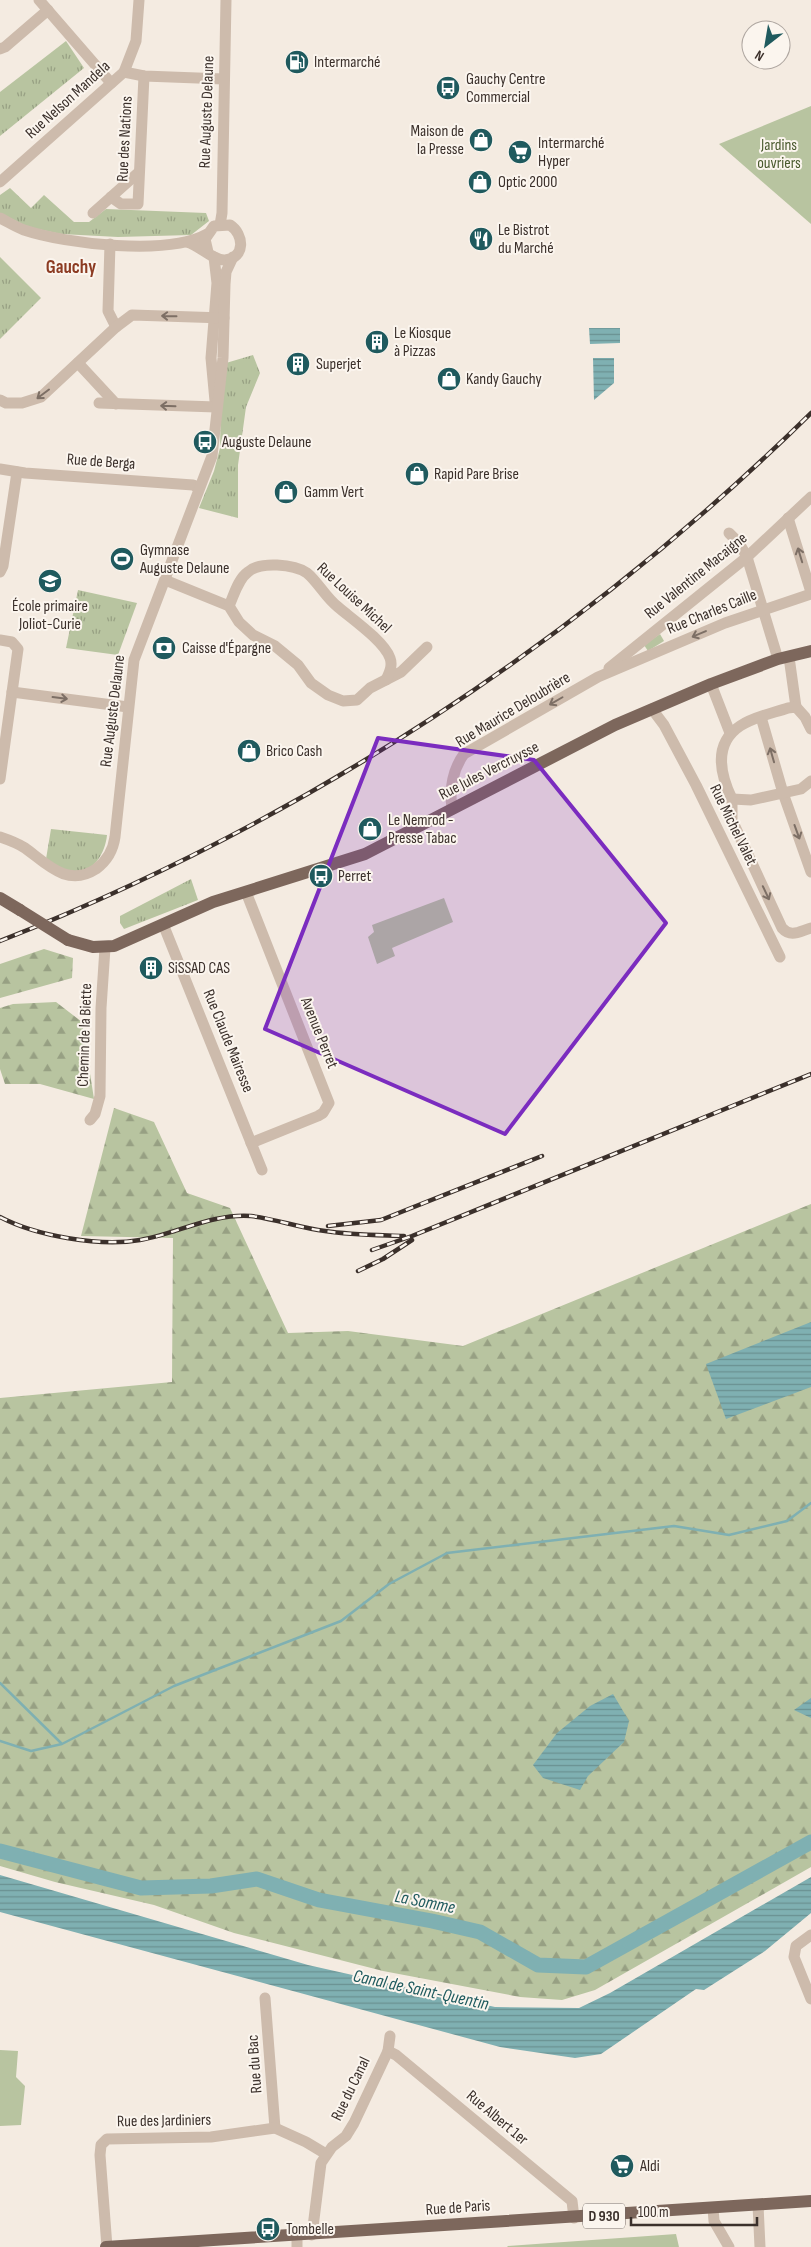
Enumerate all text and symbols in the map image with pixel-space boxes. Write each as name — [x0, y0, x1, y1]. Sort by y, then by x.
north arrow — [741, 20, 791, 70]
text: N — [752, 47, 767, 65]
fuel station icon: Intermarché — [284, 49, 310, 75]
place label: Intermarché — [314, 53, 380, 72]
street label: Rue Auguste Delaune — [196, 55, 218, 169]
street label: Rue Nelson Mandela — [22, 57, 114, 143]
place label: Gauchy Centre Commercial — [466, 70, 545, 107]
bus stop icon: Gauchy Centre Commercial — [435, 75, 461, 101]
street label: Rue des Nations — [113, 95, 137, 182]
place label: Maison de la Presse — [410, 122, 464, 159]
shop icon: Maison de la Presse — [468, 127, 494, 153]
place label: Intermarché Hyper — [538, 134, 604, 171]
park label: Jardins ouvriers — [757, 136, 801, 173]
supermarket icon: Intermarché Hyper — [507, 139, 533, 165]
shop icon: Optic 2000 — [467, 169, 493, 195]
place label: Optic 2000 — [498, 173, 557, 192]
place label: Le Bistrot du Marché — [498, 221, 554, 258]
restaurant icon: Le Bistrot du Marché — [468, 226, 494, 252]
district label: Gauchy — [46, 256, 96, 279]
one-way arrow — [162, 311, 178, 321]
place label: Le Kiosque à Pizzas — [394, 324, 451, 361]
building icon: Le Kiosque à Pizzas — [364, 329, 390, 355]
building icon: Superjet — [285, 351, 311, 377]
place label: Superjet — [316, 355, 361, 374]
shop icon: Kandy Gauchy — [436, 366, 462, 392]
place label: Kandy Gauchy — [466, 370, 542, 389]
one-way arrow — [37, 388, 50, 399]
one-way arrow — [160, 401, 176, 410]
bus stop icon: Auguste Delaune — [192, 429, 218, 455]
place label: Auguste Delaune — [221, 433, 312, 452]
street label: Rue de Berga — [66, 450, 136, 474]
shop icon: Rapid Pare Brise — [404, 461, 430, 487]
place label: Rapid Pare Brise — [434, 465, 519, 484]
shop icon: Gamm Vert — [273, 479, 299, 505]
place label: Gamm Vert — [304, 483, 364, 502]
street label: Rue Valentine Macaigne — [641, 529, 751, 623]
place label: Gymnase Auguste Delaune — [139, 541, 230, 578]
sports icon: Gymnase Auguste Delaune — [109, 546, 135, 572]
one-way arrow — [794, 548, 804, 564]
street label: Rue Louise Michel — [313, 559, 395, 637]
school or university icon: École primaire Joliot-Curie — [37, 568, 63, 594]
street label: Rue Charles Caille — [664, 585, 760, 639]
place label: École primaire Joliot-Curie — [12, 597, 88, 634]
one-way arrow — [692, 629, 707, 639]
bank icon: Caisse d'Épargne — [151, 635, 177, 661]
place label: Caisse d'Épargne — [182, 639, 271, 658]
street label: Rue Auguste Delaune — [97, 654, 129, 768]
street label: Rue Maurice Deloubrière — [452, 668, 574, 752]
one-way arrow — [52, 694, 68, 704]
one-way arrow — [550, 697, 564, 707]
shop icon: Brico Cash — [236, 738, 262, 764]
street label: Rue Jules Vercruysse — [436, 738, 542, 804]
place label: Brico Cash — [266, 742, 322, 761]
one-way arrow — [767, 747, 776, 763]
street label: Rue Michel Valet — [705, 781, 761, 869]
place label: Le Nemrod - Presse Tabac — [388, 811, 457, 848]
shop icon: Le Nemrod - Presse Tabac — [357, 816, 383, 842]
one-way arrow — [793, 824, 802, 840]
bus stop icon: Perret — [308, 863, 334, 889]
place label: Perret — [338, 867, 371, 886]
one-way arrow — [761, 885, 771, 900]
building icon: SiSSAD CAS — [138, 955, 164, 981]
place label: SiSSAD CAS — [168, 959, 230, 978]
street label: Chemin de la Biette — [74, 983, 96, 1087]
street label: Rue Claude Mairesse — [199, 987, 257, 1095]
street label: Avenue Perret — [296, 994, 342, 1071]
water label: La Somme — [393, 1886, 457, 1918]
water label: Canal de Saint-Quentin — [351, 1965, 491, 2015]
street label: Rue du Bac — [243, 2034, 267, 2094]
street label: Rue du Canal — [327, 2054, 375, 2124]
street label: Rue Albert 1er — [462, 2087, 532, 2150]
street label: Rue des Jardiniers — [117, 2111, 212, 2131]
supermarket icon: Aldi — [609, 2153, 635, 2179]
place label: Aldi — [639, 2157, 660, 2176]
scale bar — [631, 2194, 757, 2226]
street label: Rue de Paris — [425, 2196, 491, 2220]
text: 100 m — [638, 2203, 669, 2222]
road number: D 930 — [583, 2204, 625, 2228]
bus stop icon: Tombelle — [255, 2216, 281, 2242]
place label: Tombelle — [286, 2220, 334, 2239]

